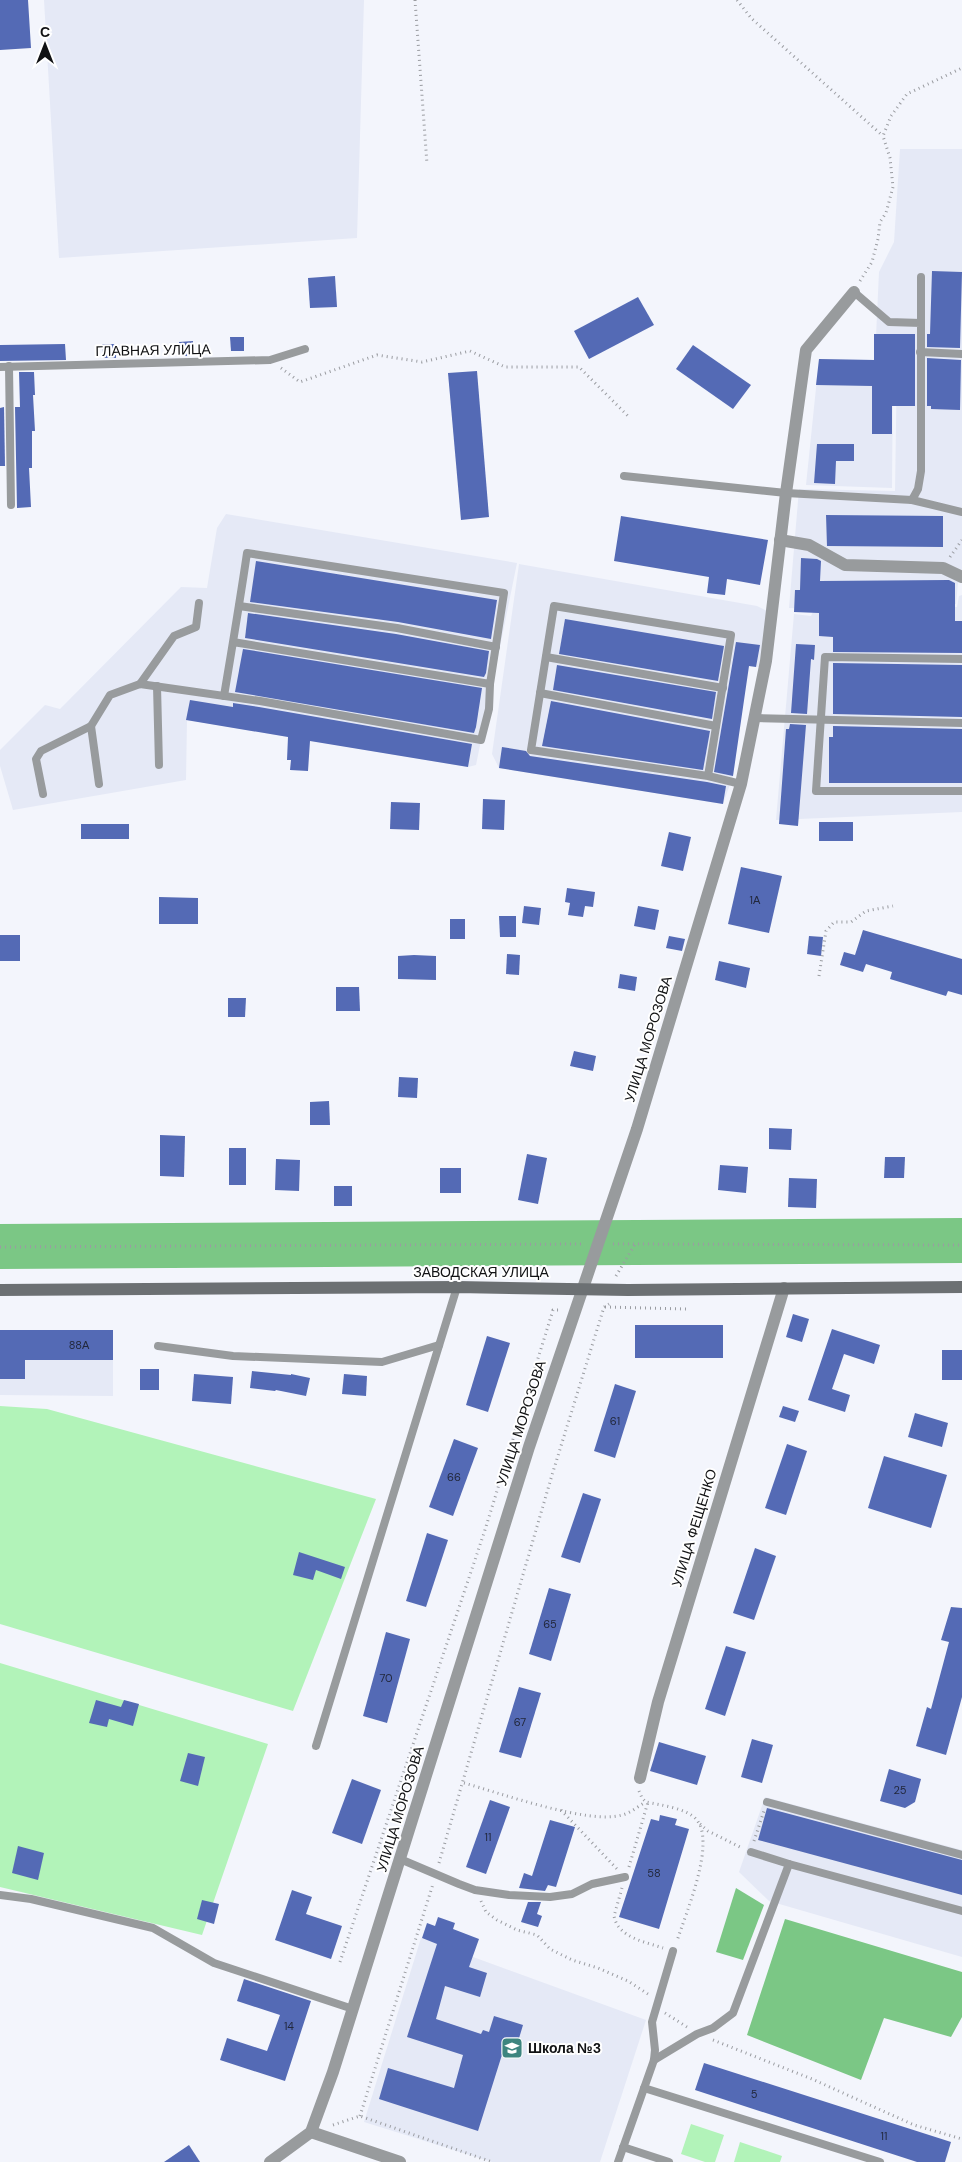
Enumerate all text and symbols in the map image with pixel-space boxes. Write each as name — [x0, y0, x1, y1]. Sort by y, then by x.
north arrow — [20, 20, 70, 70]
text: С — [40, 23, 50, 41]
street label: ГЛАВНАЯ УЛИЦА — [95, 340, 211, 360]
house number: 1А — [750, 893, 761, 907]
street label: УЛИЦА МОРОЗОВА — [620, 973, 676, 1104]
street label: ЗАВОДСКАЯ УЛИЦА — [413, 1263, 549, 1281]
house number: 88А — [69, 1338, 90, 1352]
street label: УЛИЦА МОРОЗОВА — [492, 1357, 550, 1488]
house number: 61 — [610, 1414, 620, 1428]
street label: УЛИЦА ФЕЩЕНКО — [667, 1467, 721, 1589]
house number: 66 — [447, 1470, 461, 1484]
house number: 65 — [543, 1617, 557, 1631]
house number: 70 — [379, 1671, 393, 1685]
house number: 67 — [514, 1715, 526, 1729]
street label: УЛИЦА МОРОЗОВА — [372, 1743, 428, 1874]
house number: 25 — [893, 1783, 907, 1797]
house number: 11 — [485, 1830, 491, 1844]
house number: 58 — [647, 1866, 661, 1880]
house number: 14 — [284, 2019, 294, 2033]
school or university icon: Школа №3 — [500, 2036, 524, 2060]
place label: Школа №3 — [528, 2039, 601, 2057]
house number: 5 — [751, 2087, 758, 2101]
house number: 11 — [881, 2129, 887, 2143]

